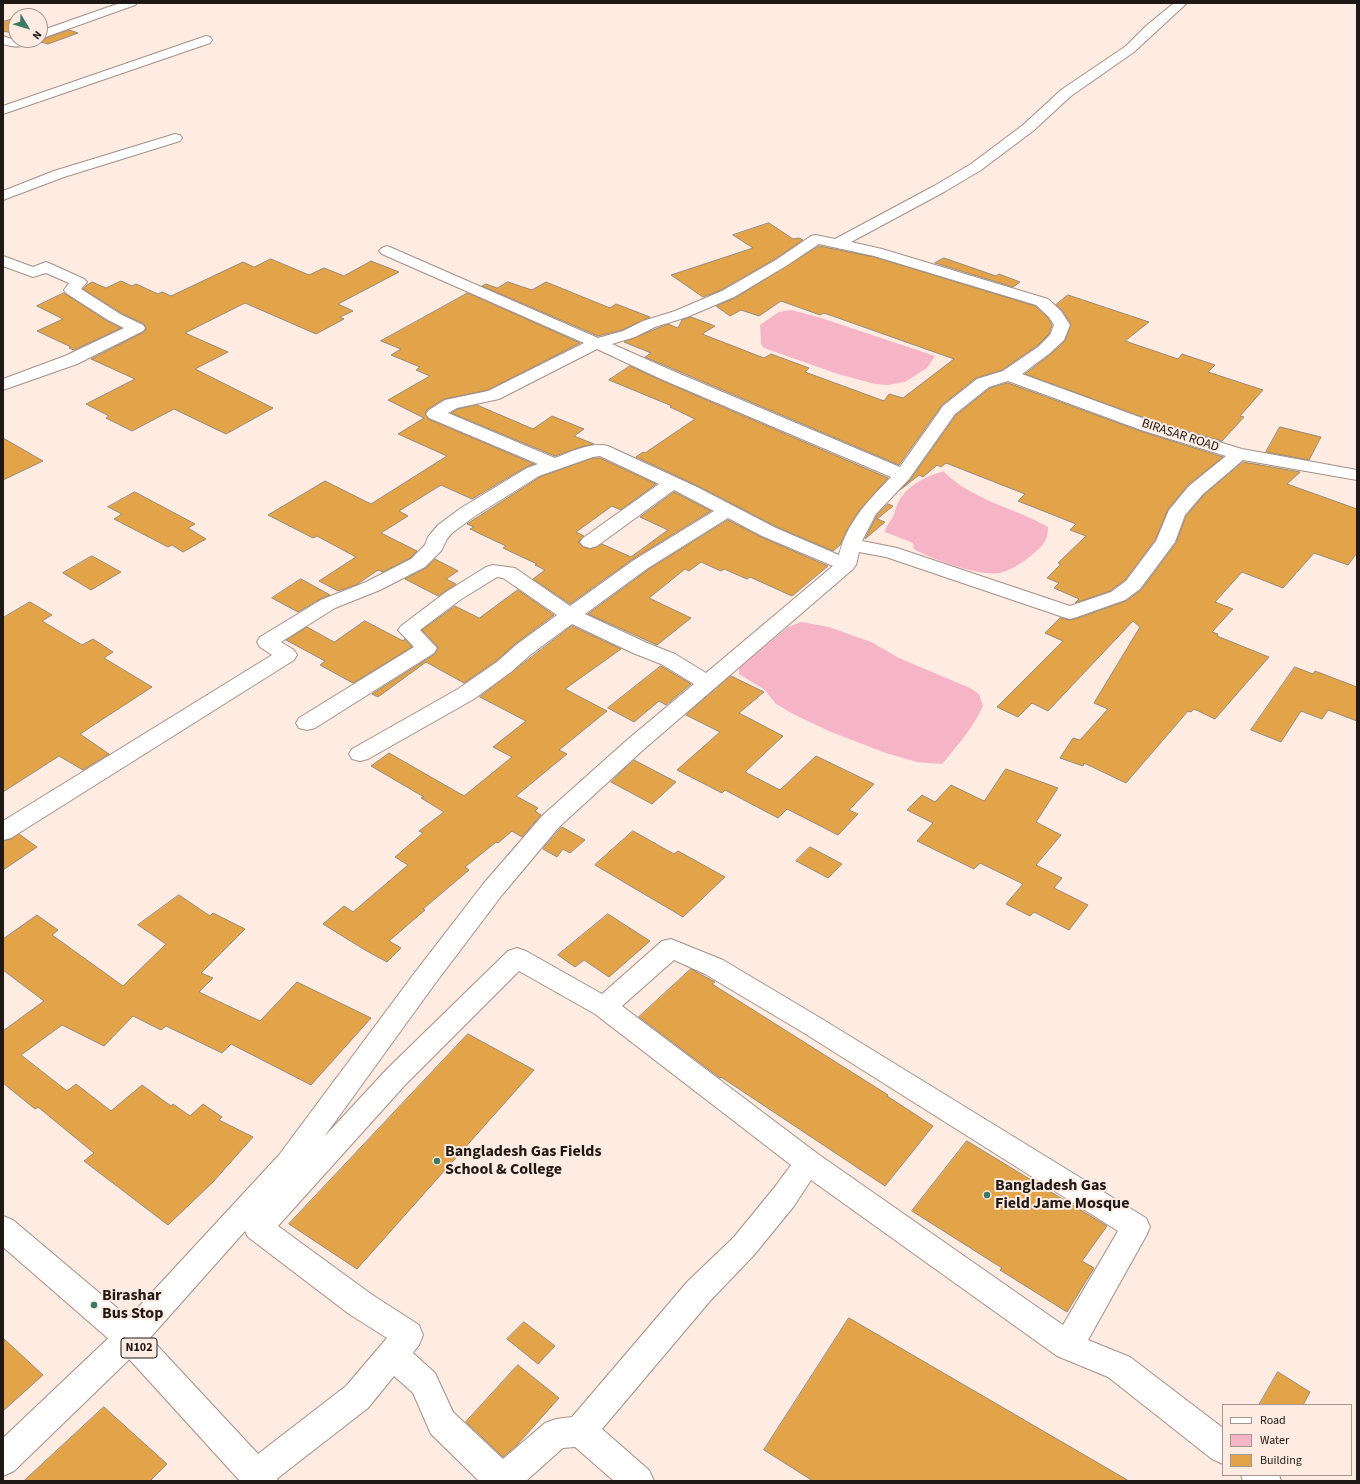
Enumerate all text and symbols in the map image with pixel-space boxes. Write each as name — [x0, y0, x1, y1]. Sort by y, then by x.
north arrow — [8, 8, 48, 48]
text: N — [29, 28, 45, 43]
street label: BIRASAR ROAD — [1139, 416, 1221, 456]
place label: Bangladesh Gas Fields School & College — [445, 1142, 602, 1180]
marker: Bangladesh Gas Fields School & College — [432, 1156, 442, 1166]
place label: Bangladesh Gas Field Jame Mosque — [995, 1176, 1129, 1214]
marker: Bangladesh Gas Field Jame Mosque — [982, 1190, 992, 1200]
place label: Birashar Bus Stop — [102, 1286, 163, 1324]
marker: Birashar Bus Stop — [89, 1300, 99, 1310]
road number: N102 — [121, 1338, 157, 1358]
legend — [1222, 1404, 1352, 1476]
text: Road — [1260, 1412, 1286, 1429]
text: Water — [1260, 1432, 1289, 1449]
text: Building — [1260, 1452, 1302, 1469]

